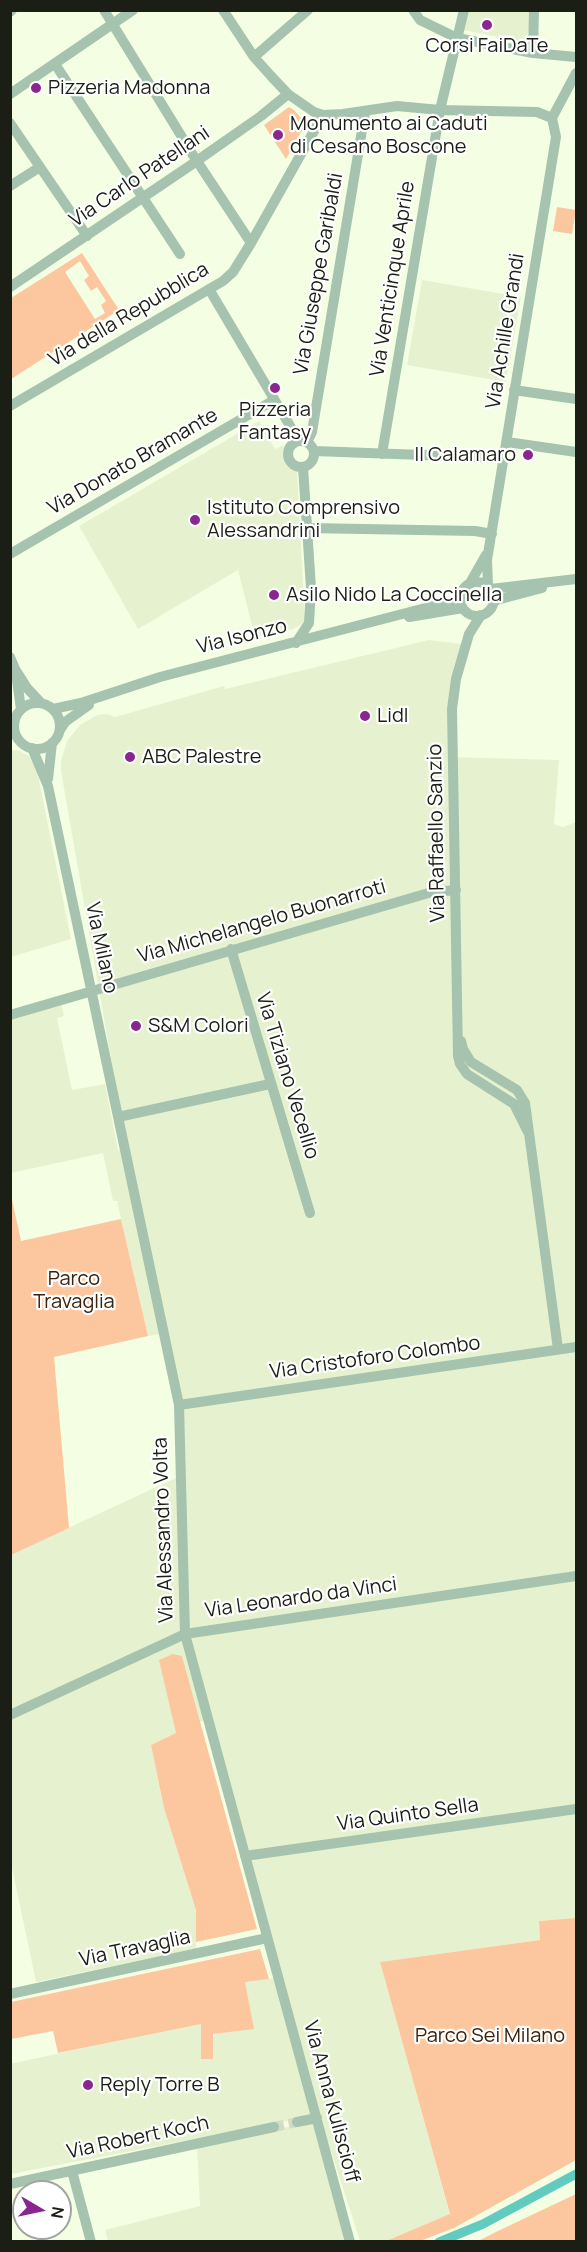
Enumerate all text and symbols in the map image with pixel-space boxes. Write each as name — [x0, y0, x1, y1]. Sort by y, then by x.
marker: Corsi FaiDaTe — [480, 18, 494, 32]
place label: Corsi FaiDaTe — [426, 34, 548, 58]
place label: Pizzeria Madonna — [48, 76, 210, 100]
marker: Pizzeria Madonna — [29, 81, 43, 95]
place label: Monumento ai Caduti di Cesano Boscone — [290, 112, 488, 159]
street label: Via Carlo Patellani — [65, 121, 215, 233]
marker: Monumento ai Caduti di Cesano Boscone — [271, 128, 285, 142]
street label: Via Giuseppe Garibaldi — [289, 171, 349, 377]
street label: Via Venticinque Aprile — [366, 179, 420, 379]
street label: Via Achille Grandi — [482, 252, 530, 410]
street label: Via della Repubblica — [45, 258, 213, 372]
marker: Pizzeria Fantasy — [268, 381, 282, 395]
place label: Pizzeria Fantasy — [239, 398, 311, 445]
street label: Via Donato Bramante — [44, 403, 222, 521]
place label: Il Calamaro — [415, 443, 516, 467]
marker: Il Calamaro — [521, 448, 535, 462]
place label: Istituto Comprensivo Alessandrini — [207, 496, 400, 543]
marker: Istituto Comprensivo Alessandrini — [188, 513, 202, 527]
place label: Asilo Nido La Coccinella — [286, 583, 502, 607]
marker: Asilo Nido La Coccinella — [267, 588, 281, 602]
street label: Via Isonzo — [194, 614, 290, 660]
place label: Lidl — [377, 704, 408, 728]
marker: Lidl — [358, 709, 372, 723]
street label: Via Raffaello Sanzio — [423, 744, 451, 922]
place label: ABC Palestre — [142, 745, 262, 769]
marker: ABC Palestre — [123, 750, 137, 764]
street label: Via Michelangelo Buonarroti — [135, 875, 389, 969]
street label: Via Milano — [80, 900, 122, 996]
street label: Via Tiziano Vecellio — [250, 990, 324, 1162]
place label: S&M Colori — [148, 1014, 249, 1038]
marker: S&M Colori — [129, 1019, 143, 1033]
park label: Parco Travaglia — [33, 1267, 115, 1314]
street label: Via Cristoforo Colombo — [268, 1331, 482, 1385]
street label: Via Alessandro Volta — [149, 1437, 179, 1623]
street label: Via Leonardo da Vinci — [204, 1573, 398, 1623]
street label: Via Quinto Sella — [336, 1793, 480, 1837]
street label: Via Travaglia — [77, 1926, 193, 1972]
street label: Via Anna Kuliscioff — [298, 2019, 364, 2185]
park label: Parco Sei Milano — [415, 2024, 565, 2048]
place label: Reply Torre B — [100, 2073, 219, 2097]
marker: Reply Torre B — [81, 2078, 95, 2092]
street label: Via Robert Koch — [65, 2111, 211, 2165]
north arrow — [12, 2180, 72, 2240]
text: N — [46, 2205, 70, 2220]

